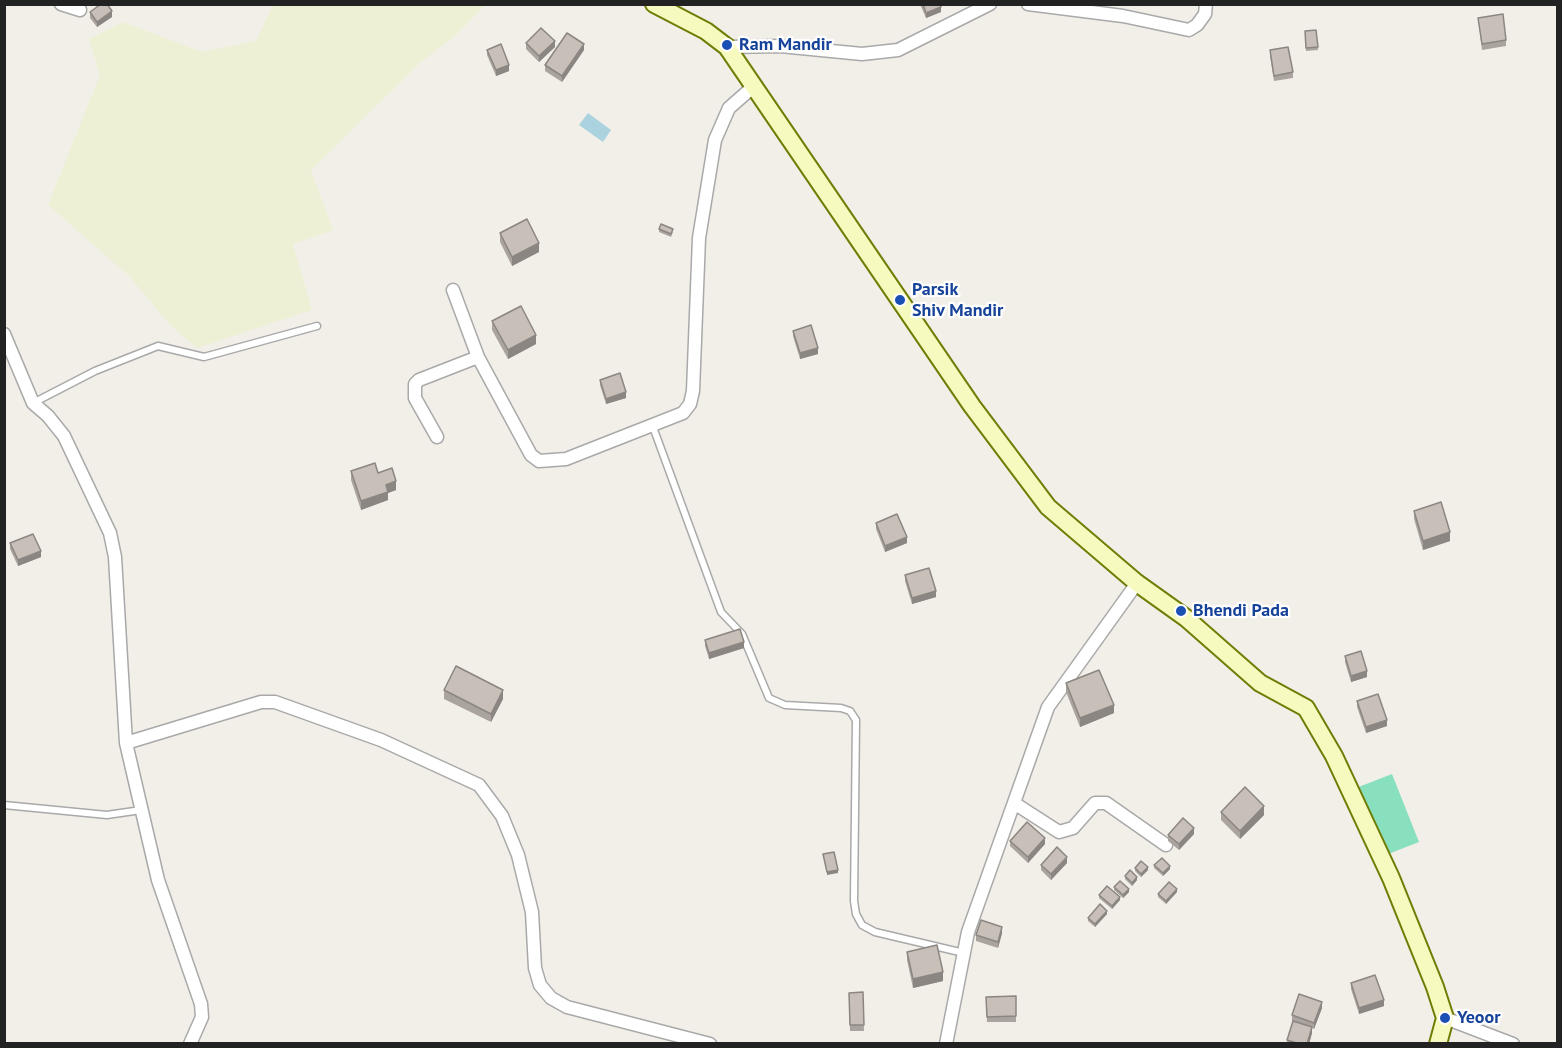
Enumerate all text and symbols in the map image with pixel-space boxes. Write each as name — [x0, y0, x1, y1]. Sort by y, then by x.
place label: Ram Mandir — [739, 34, 832, 56]
marker: Ram Mandir — [720, 38, 734, 52]
place label: Parsik Shiv Mandir — [912, 279, 1003, 322]
marker: Parsik Shiv Mandir — [893, 293, 907, 307]
place label: Bhendi Pada — [1193, 600, 1289, 622]
marker: Bhendi Pada — [1174, 604, 1188, 618]
place label: Yeoor — [1457, 1007, 1500, 1029]
marker: Yeoor — [1438, 1011, 1452, 1025]

